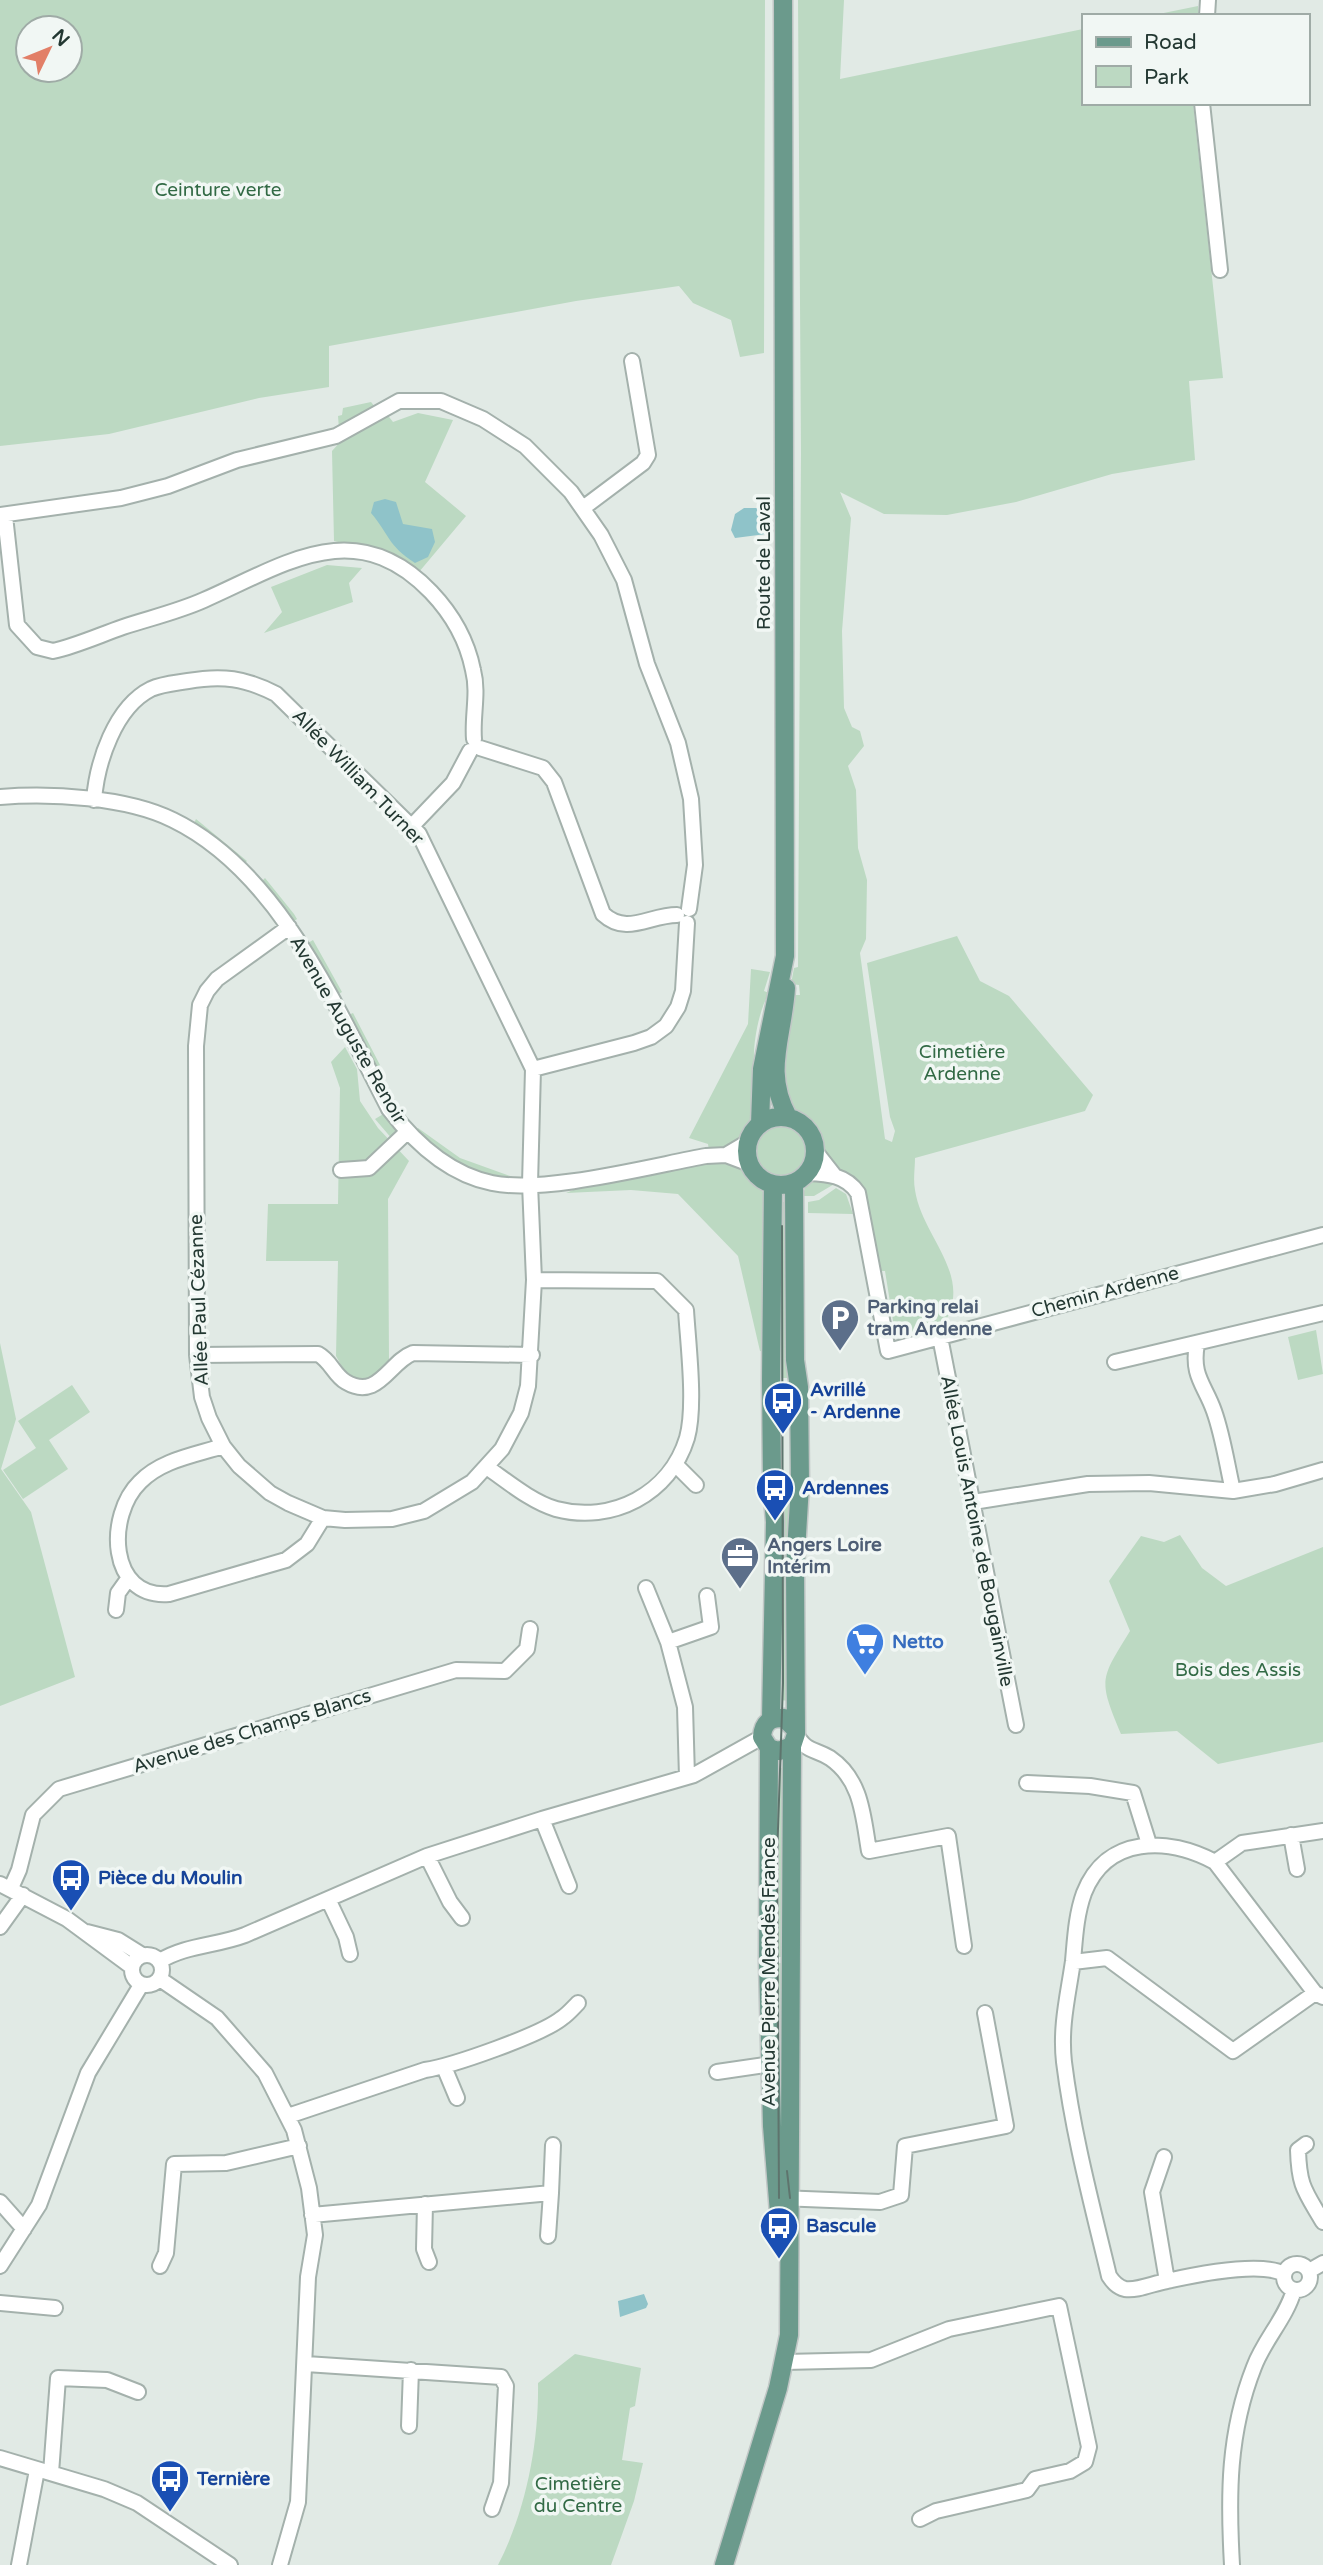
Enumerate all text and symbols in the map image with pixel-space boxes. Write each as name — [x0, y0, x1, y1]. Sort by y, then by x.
north arrow — [14, 14, 84, 84]
legend — [1082, 14, 1309, 105]
text: N — [47, 25, 74, 51]
text: Road — [1144, 30, 1197, 55]
text: Park — [1144, 65, 1189, 90]
park label: Ceinture verte — [154, 179, 282, 201]
street label: Route de Laval — [753, 496, 775, 630]
street label: Allée William Turner — [288, 705, 429, 850]
street label: Avenue Auguste Renoir — [285, 932, 411, 1128]
park label: Cimetière Ardenne — [919, 1041, 1005, 1085]
street label: Allée Paul Cézanne — [185, 1214, 213, 1386]
street label: Chemin Ardenne — [1029, 1262, 1181, 1322]
place label: Parking relai tram Ardenne — [867, 1296, 993, 1340]
parking icon: Parking relai tram Ardenne — [819, 1297, 861, 1352]
street label: Allée Louis Antoine de Bougainville — [936, 1374, 1018, 1688]
place label: Avrillé - Ardenne — [810, 1379, 901, 1423]
bus stop icon: Avrillé - Ardenne — [762, 1380, 804, 1435]
bus stop icon: Ardennes — [754, 1467, 796, 1522]
place label: Ardennes — [802, 1477, 889, 1499]
place label: Angers Loire Intérim — [767, 1534, 882, 1578]
office icon: Angers Loire Intérim — [719, 1535, 761, 1590]
supermarket icon: Netto — [844, 1621, 886, 1676]
place label: Netto — [892, 1631, 944, 1653]
park label: Bois des Assis — [1175, 1659, 1301, 1681]
street label: Avenue des Champs Blancs — [130, 1684, 374, 1778]
street label: Avenue Pierre Mendès France — [758, 1837, 780, 2107]
bus stop icon: Pièce du Moulin — [50, 1857, 92, 1912]
place label: Pièce du Moulin — [98, 1867, 243, 1889]
bus stop icon: Bascule — [758, 2205, 800, 2260]
place label: Bascule — [806, 2215, 876, 2237]
bus stop icon: Ternière — [149, 2458, 191, 2513]
place label: Ternière — [196, 2468, 270, 2490]
park label: Cimetière du Centre — [534, 2473, 622, 2517]

